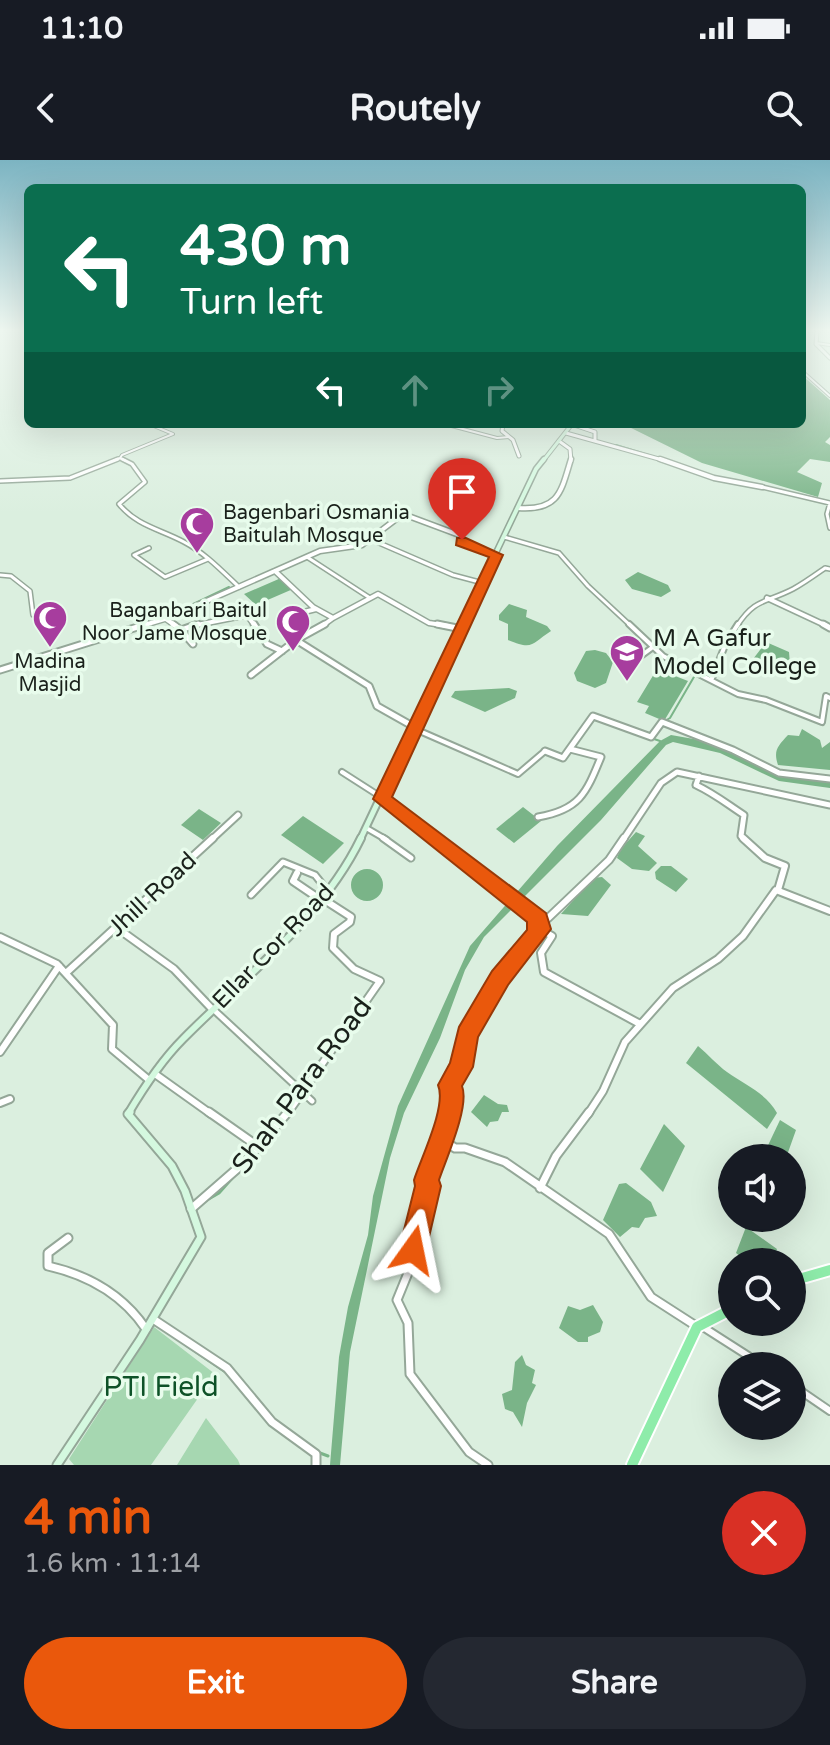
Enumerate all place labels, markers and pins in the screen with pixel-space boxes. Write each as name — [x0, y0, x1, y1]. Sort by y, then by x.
pin — [428, 458, 496, 540]
place label: Bagenbari Osmania Baitulah Mosque — [223, 501, 410, 548]
mosque icon: Bagenbari Osmania Baitulah Mosque — [178, 505, 216, 555]
mosque icon: Madina Masjid — [31, 599, 69, 649]
place label: Baganbari Baitul Noor Jame Mosque — [82, 599, 267, 646]
mosque icon: Baganbari Baitul Noor Jame Mosque — [274, 603, 312, 653]
place label: M A Gafur Model College — [653, 624, 817, 681]
school or university icon: M A Gafur Model College — [608, 633, 646, 683]
place label: Madina Masjid — [14, 650, 86, 697]

